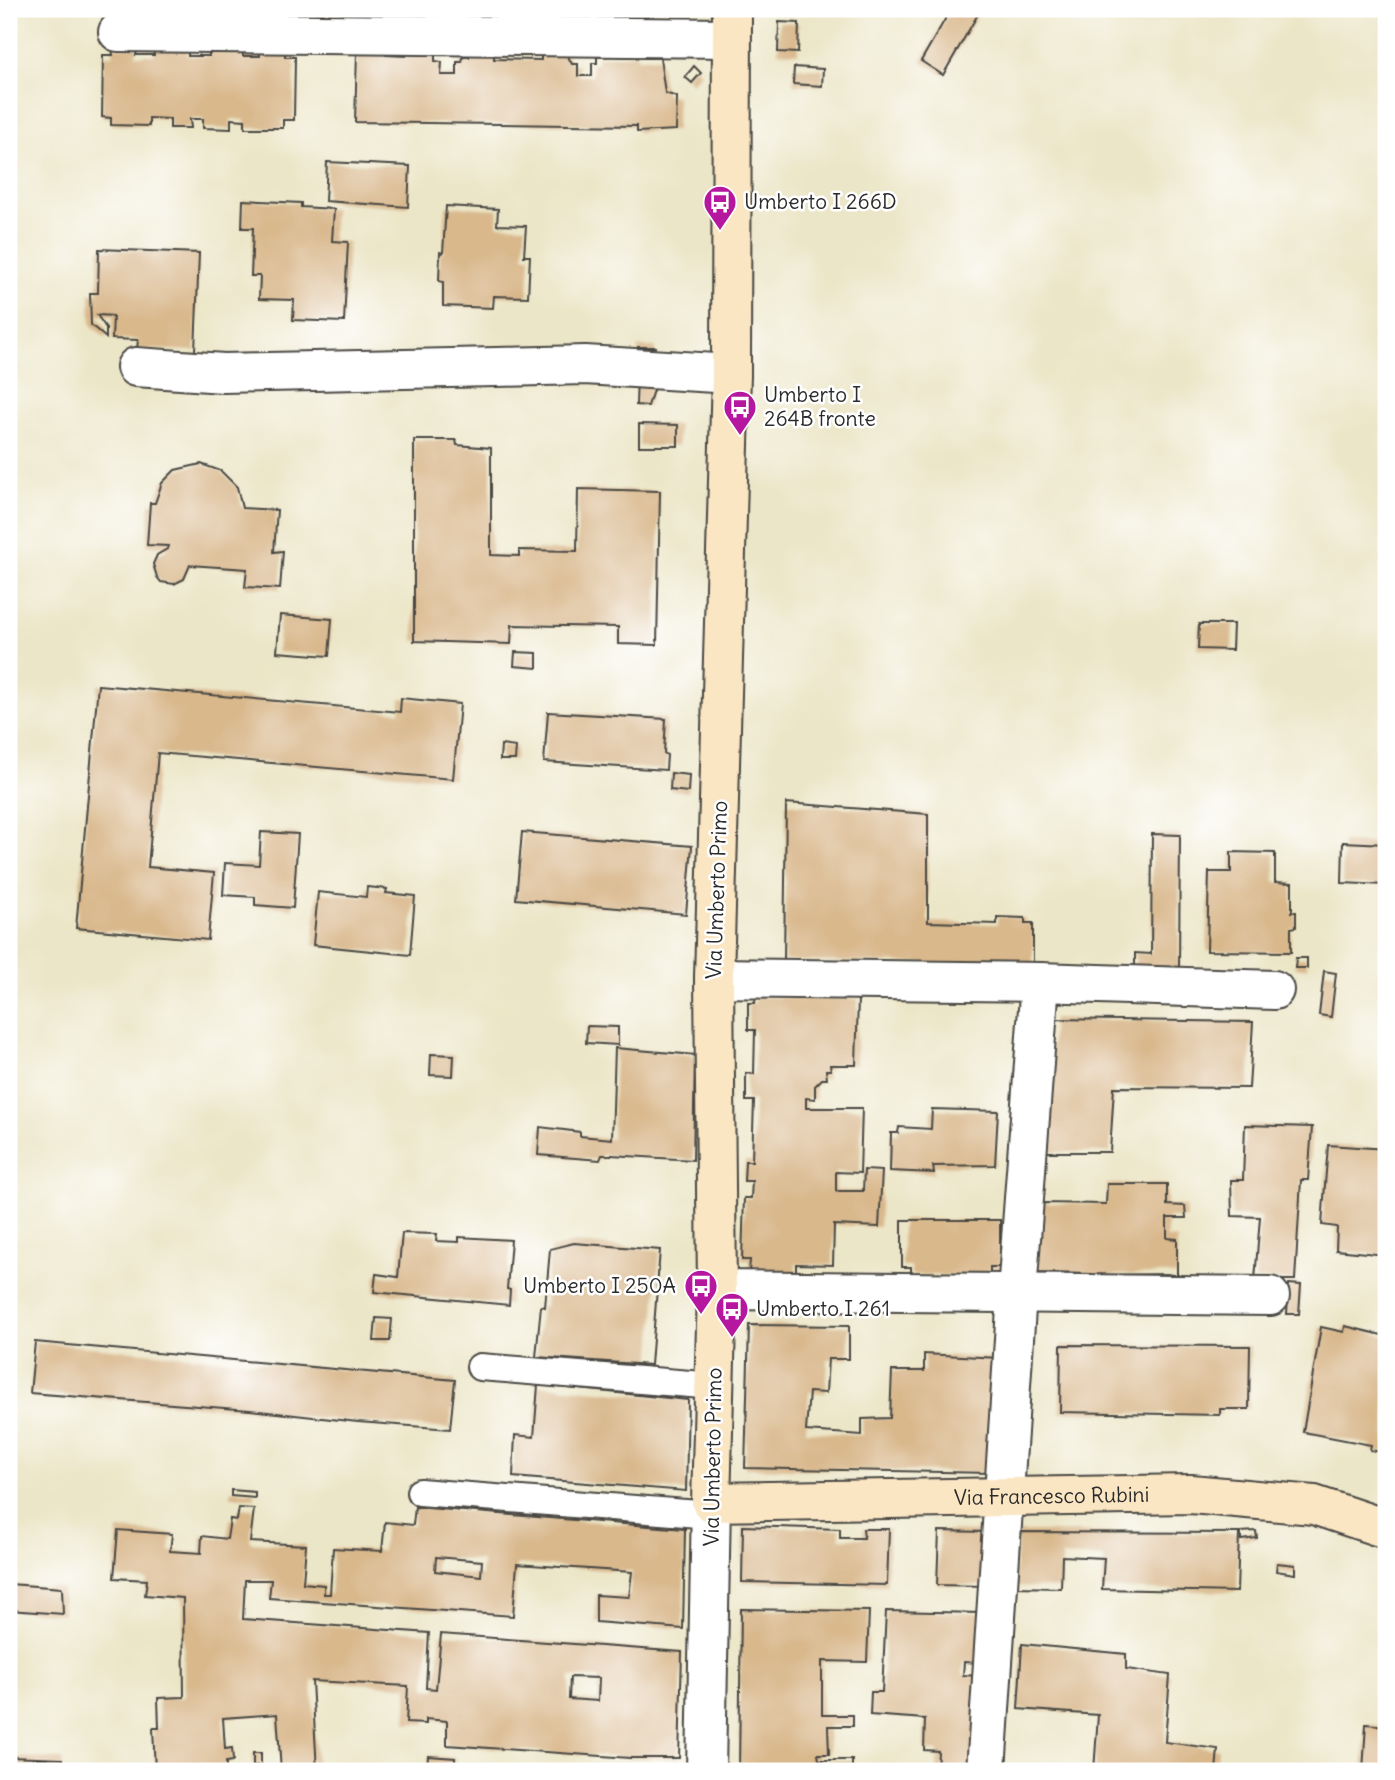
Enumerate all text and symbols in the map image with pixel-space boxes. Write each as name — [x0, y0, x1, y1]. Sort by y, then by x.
bus stop icon: Umberto I 266D — [701, 183, 739, 232]
place label: Umberto I 266D — [744, 188, 897, 215]
place label: Umberto I 264B fronte — [764, 381, 876, 432]
bus stop icon: Umberto I 264B fronte — [721, 388, 759, 437]
street label: Via Umberto Primo — [700, 800, 733, 980]
bus stop icon: Umberto I 250A — [682, 1267, 720, 1316]
place label: Umberto I 250A — [523, 1272, 676, 1299]
bus stop icon: Umberto I 261 — [713, 1290, 751, 1339]
place label: Umberto I 261 — [756, 1295, 890, 1322]
street label: Via Umberto Primo — [697, 1367, 728, 1547]
street label: Via Francesco Rubini — [954, 1481, 1150, 1511]

